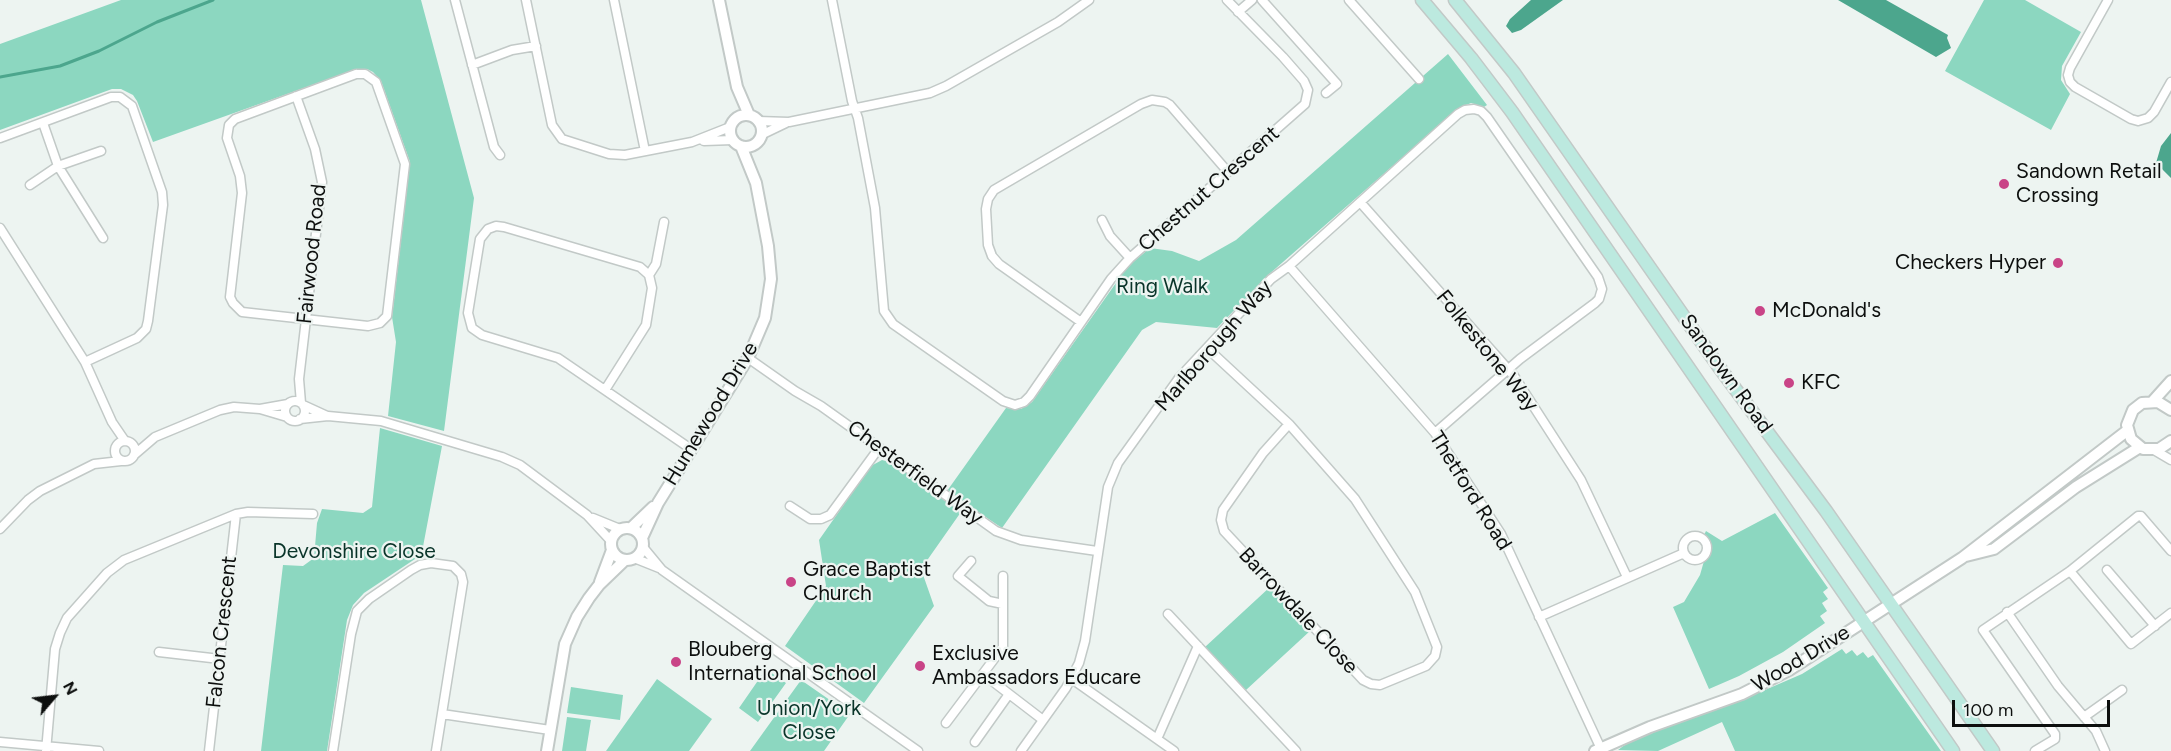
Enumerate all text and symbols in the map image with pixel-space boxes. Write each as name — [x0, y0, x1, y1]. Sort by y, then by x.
street label: Chestnut Crescent — [1133, 121, 1285, 257]
place label: Sandown Retail Crossing — [2016, 159, 2162, 209]
marker: Sandown Retail Crossing — [1997, 177, 2011, 191]
street label: Fairwood Road — [292, 183, 332, 325]
place label: Checkers Hyper — [1895, 250, 2046, 276]
marker: Checkers Hyper — [2051, 256, 2065, 270]
park label: Ring Walk — [1116, 274, 1208, 300]
street label: Marlborough Way — [1150, 275, 1278, 417]
street label: Folkestone Way — [1430, 285, 1544, 417]
place label: McDonald's — [1772, 298, 1881, 324]
marker: McDonald's — [1753, 304, 1767, 318]
street label: Sandown Road — [1674, 309, 1778, 439]
street label: Humewood Drive — [658, 338, 764, 490]
place label: KFC — [1801, 370, 1840, 396]
marker: KFC — [1782, 376, 1796, 390]
street label: Chesterfield Way — [842, 415, 988, 531]
street label: Thetford Road — [1423, 427, 1517, 555]
park label: Devonshire Close — [272, 539, 436, 565]
street label: Barrowdale Close — [1233, 543, 1363, 679]
street label: Falcon Crescent — [201, 555, 243, 709]
place label: Grace Baptist Church — [803, 557, 931, 607]
marker: Grace Baptist Church — [784, 575, 798, 589]
street label: Wood Drive — [1747, 620, 1855, 698]
place label: Blouberg International School — [688, 637, 876, 687]
place label: Exclusive Ambassadors Educare — [932, 641, 1141, 691]
marker: Blouberg International School — [669, 655, 683, 669]
marker: Exclusive Ambassadors Educare — [913, 659, 927, 673]
north arrow — [24, 667, 84, 727]
text: N — [59, 678, 82, 698]
scale bar — [1955, 688, 2112, 726]
park label: Union/York Close — [757, 696, 861, 746]
text: 100 m — [1963, 699, 2013, 721]

